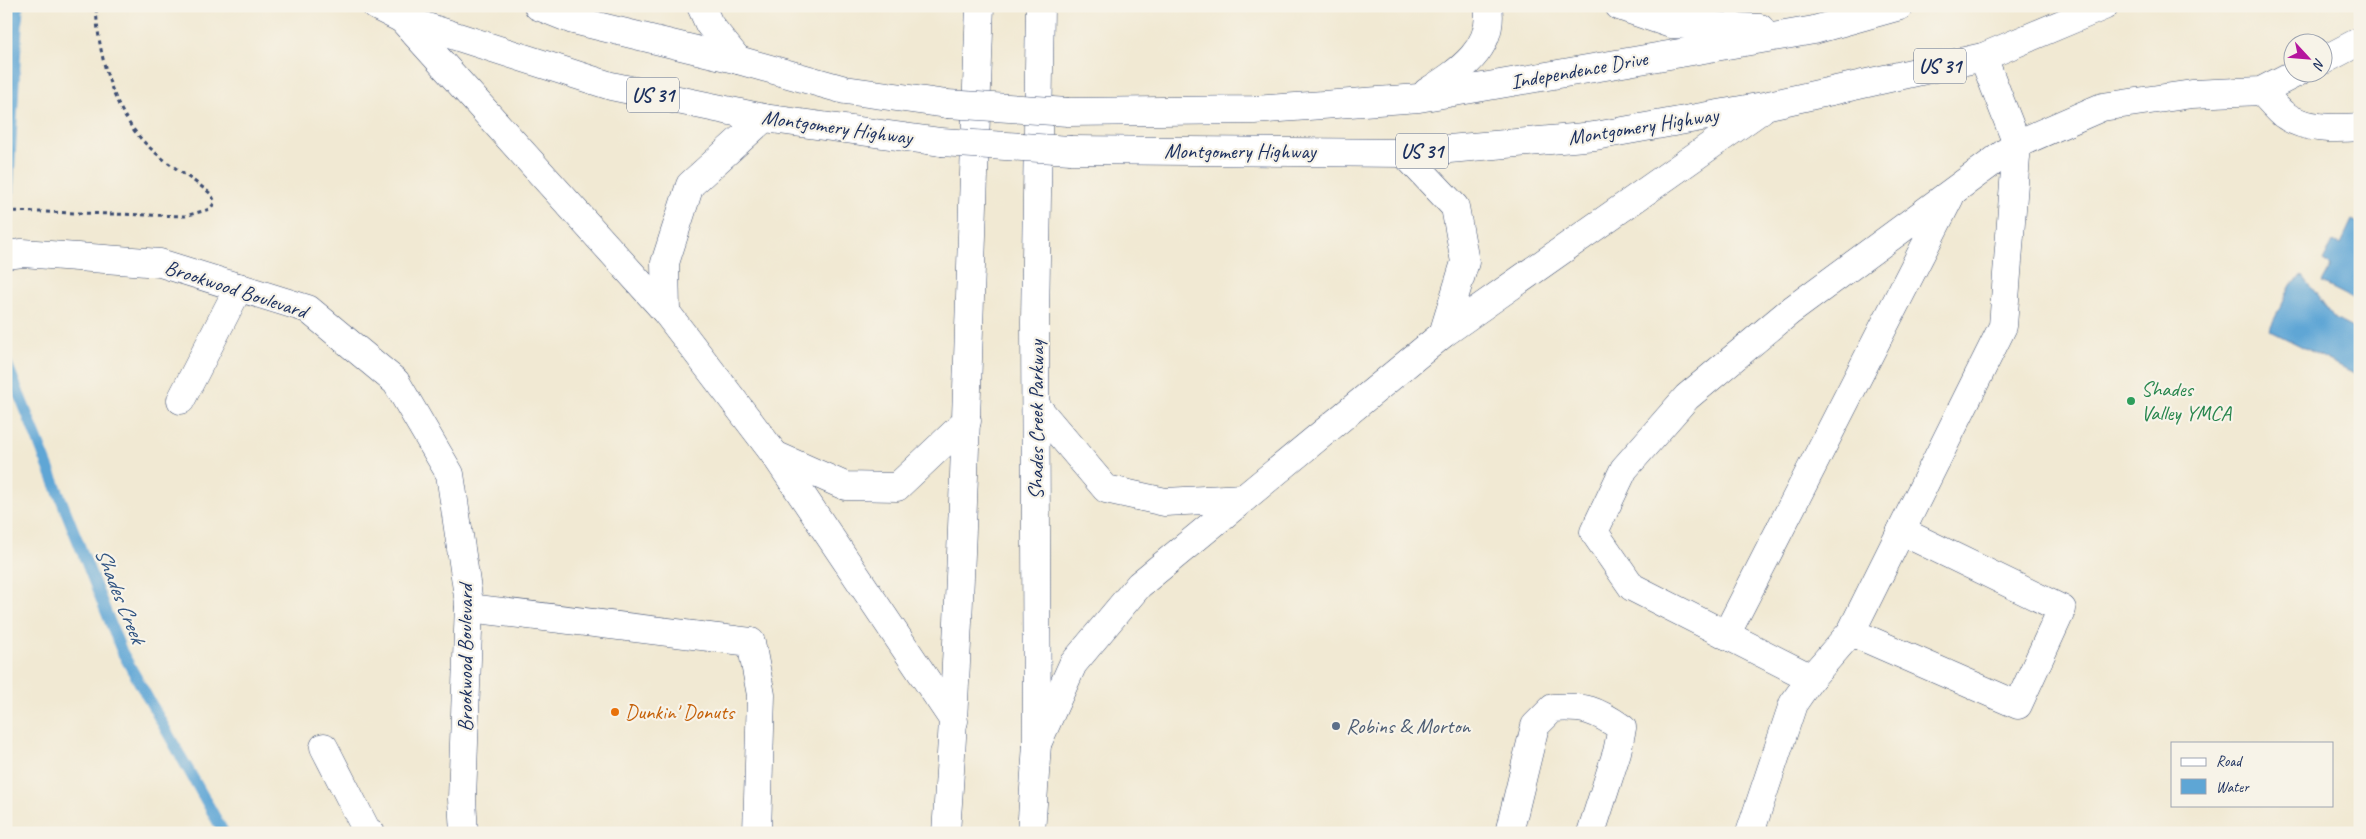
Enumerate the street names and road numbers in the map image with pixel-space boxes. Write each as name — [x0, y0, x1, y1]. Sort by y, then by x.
street label: Independence Drive — [1509, 45, 1650, 95]
road number: US 31 — [1914, 48, 1966, 84]
road number: US 31 — [627, 78, 679, 112]
street label: Montgomery Highway — [1566, 101, 1722, 151]
street label: Montgomery Highway — [760, 104, 916, 151]
road number: US 31 — [1396, 134, 1448, 168]
street label: Montgomery Highway — [1164, 138, 1318, 164]
street label: Brookwood Boulevard — [162, 254, 314, 325]
street label: Shades Creek Parkway — [1023, 338, 1049, 500]
street label: Brookwood Boulevard — [452, 580, 478, 732]

